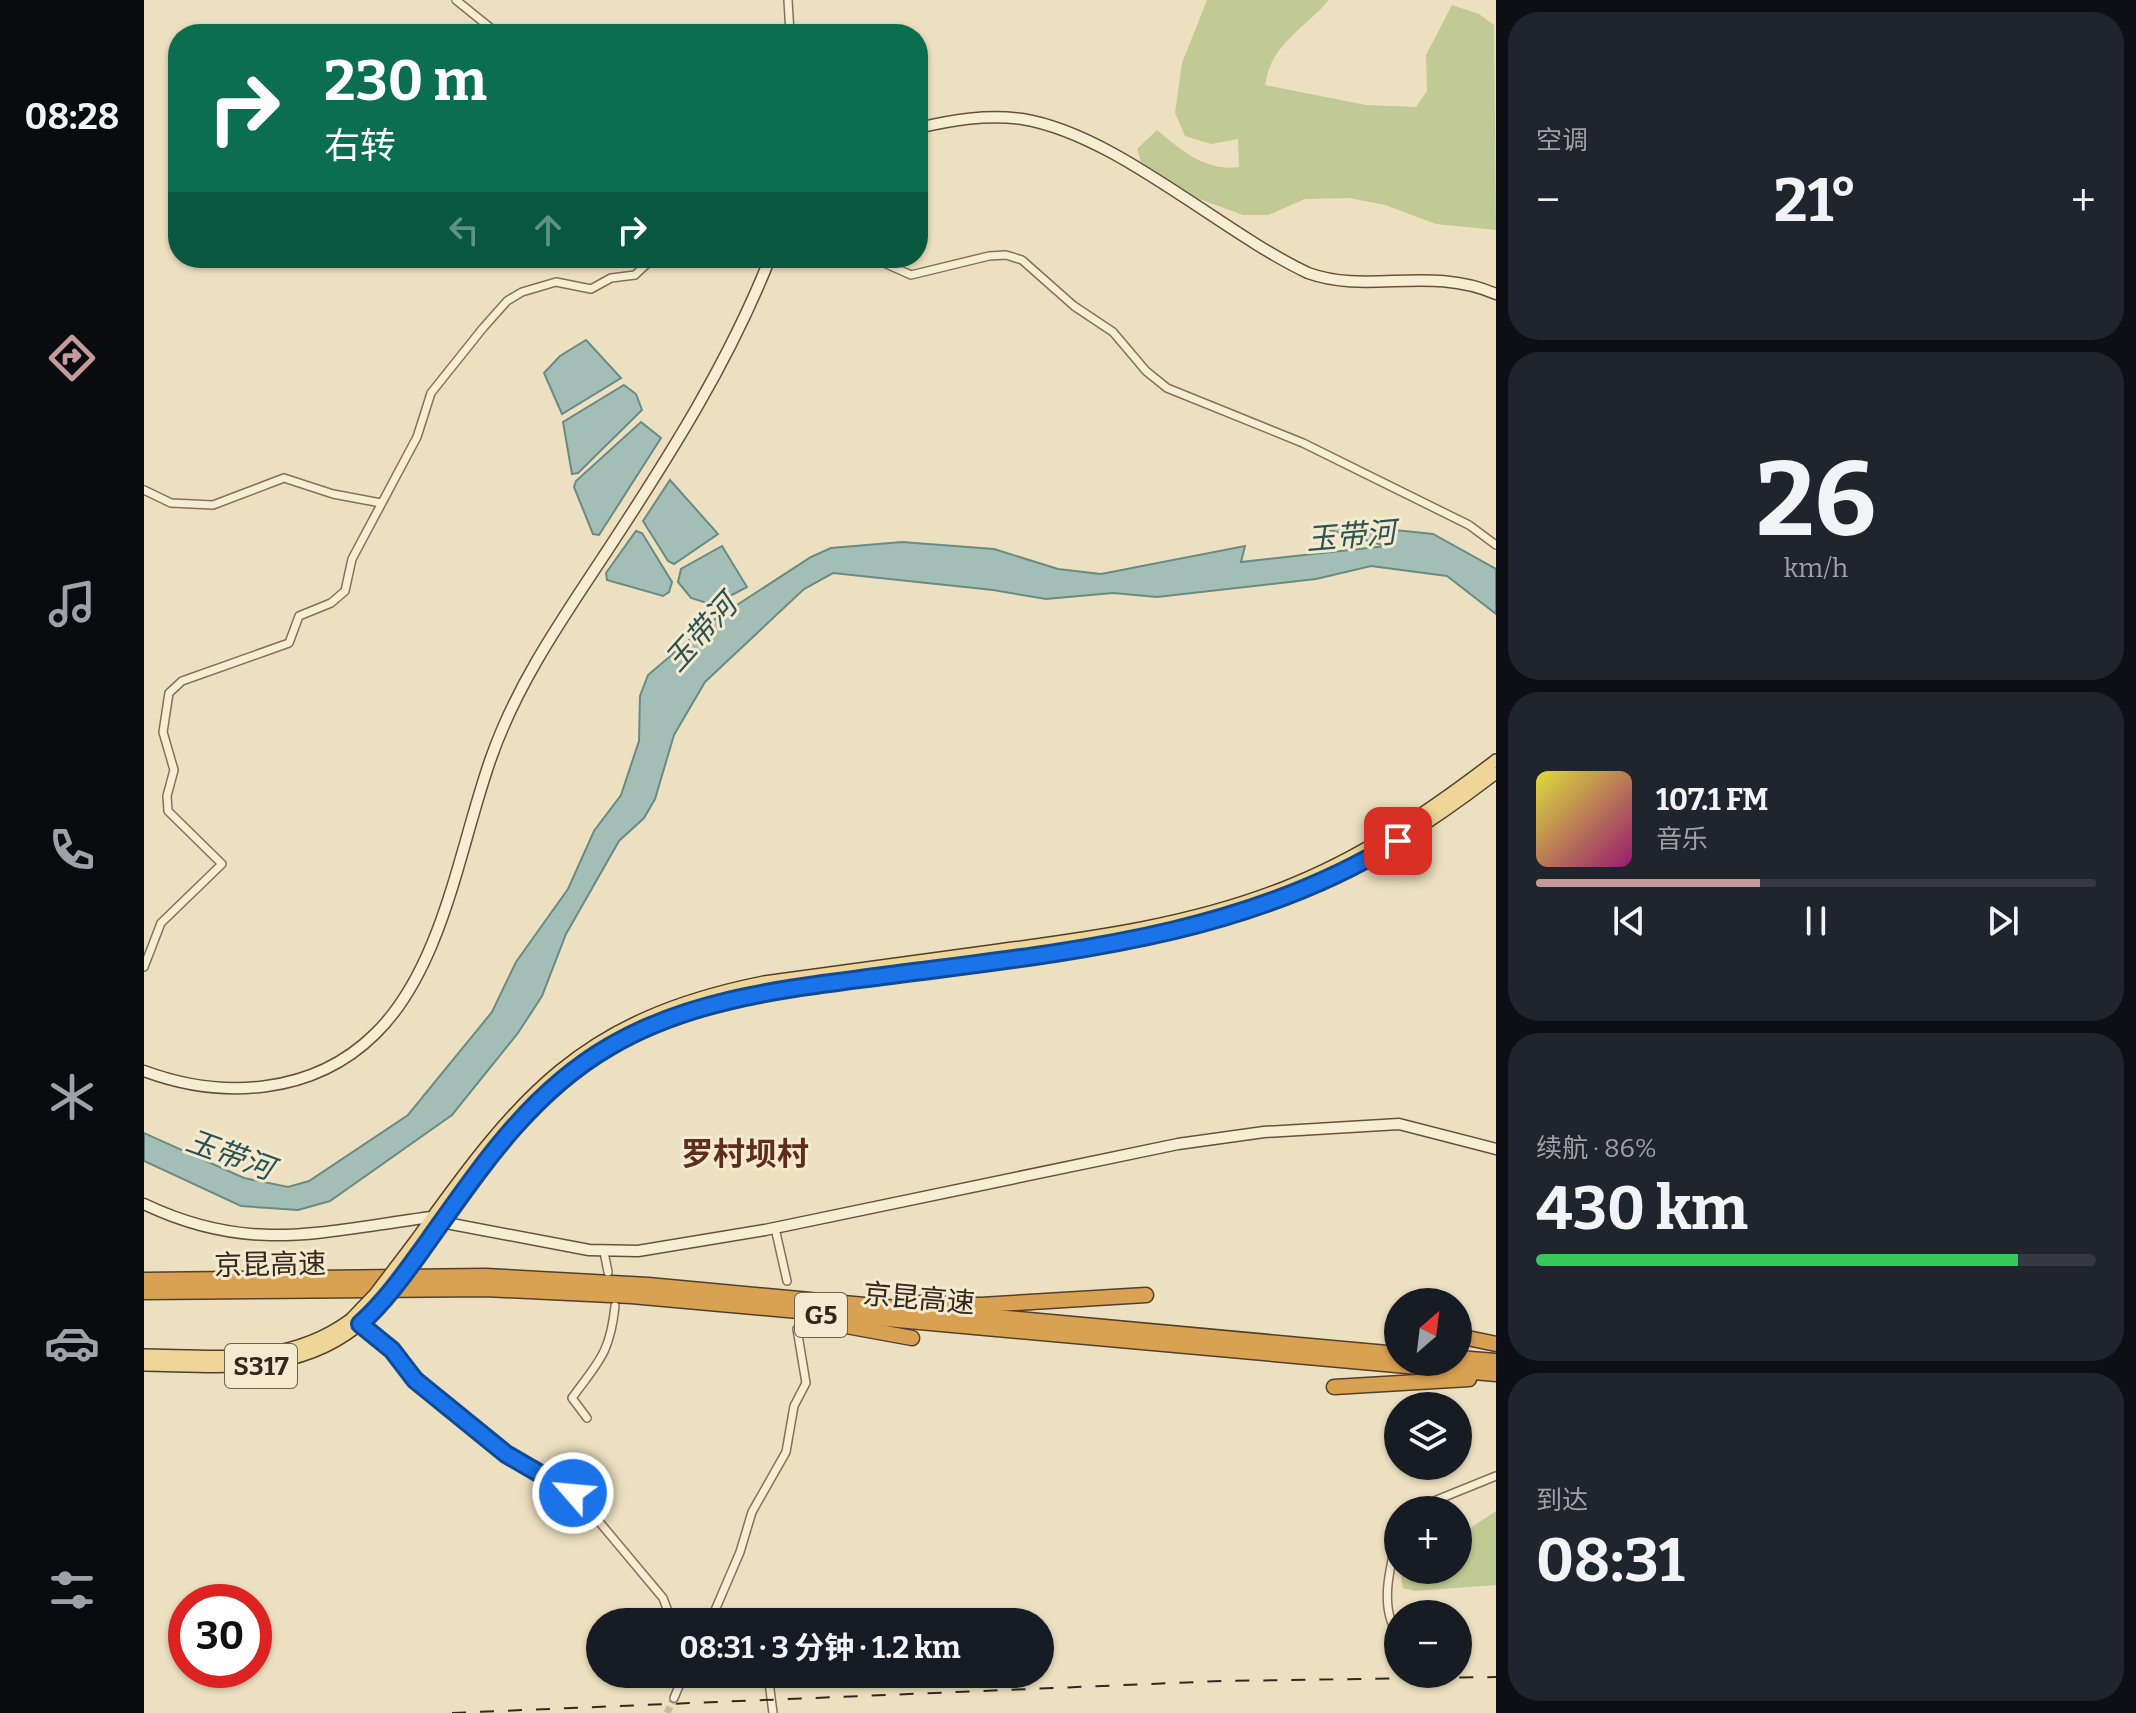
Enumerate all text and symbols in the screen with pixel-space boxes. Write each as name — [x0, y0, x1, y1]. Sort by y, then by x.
text: 230 m — [324, 48, 487, 115]
icon: right — [192, 56, 296, 160]
text: 08:28 — [25, 95, 119, 139]
text: 右转 — [324, 124, 396, 168]
text: 空调 — [1536, 125, 1588, 156]
text: 21° — [1774, 165, 1857, 237]
text: − — [1536, 174, 1560, 227]
text: + — [2071, 174, 2096, 227]
icon: left — [442, 208, 486, 252]
icon: ahead — [526, 208, 570, 252]
icon: right — [610, 208, 654, 252]
icon: directions — [44, 330, 100, 386]
text: 26 — [1756, 438, 1876, 563]
water label: 玉带河 — [1305, 514, 1402, 558]
text: km/h — [1784, 553, 1848, 584]
icon: music — [44, 576, 100, 632]
water label: 玉带河 — [658, 584, 748, 678]
text: 107.1 FM — [1656, 782, 1768, 818]
pin — [1364, 807, 1432, 875]
icon: arrive — [1376, 819, 1420, 863]
icon: phone — [44, 822, 100, 878]
text: 音乐 — [1656, 824, 1708, 855]
icon: previous — [1607, 899, 1651, 943]
icon: pause — [1794, 899, 1838, 943]
icon: next — [1981, 899, 2025, 943]
icon: climate — [44, 1069, 100, 1125]
water label: 玉带河 — [182, 1123, 283, 1189]
text: 续航 · 86% — [1536, 1133, 1657, 1164]
district label: 罗村坝村 — [681, 1135, 809, 1173]
text: 430 km — [1536, 1173, 1748, 1245]
street label: 京昆高速 — [214, 1247, 326, 1282]
street label: 京昆高速 — [862, 1277, 976, 1320]
north arrow — [1384, 1288, 1472, 1376]
map controls — [1384, 1288, 1472, 1688]
road number: G5 — [795, 1293, 847, 1337]
icon: car — [44, 1315, 100, 1371]
road number: S317 — [225, 1344, 297, 1388]
button: layers — [1384, 1392, 1472, 1480]
position arrow — [531, 1451, 615, 1535]
text: 到达 — [1536, 1485, 1588, 1516]
button: + — [1384, 1496, 1472, 1584]
text: 08:31 — [1536, 1525, 1685, 1597]
icon: filters — [44, 1562, 100, 1618]
speed limit sign: 30 — [168, 1584, 272, 1688]
button: − — [1384, 1600, 1472, 1688]
text: 08:31 · 3 分钟 · 1.2 km — [679, 1630, 961, 1666]

